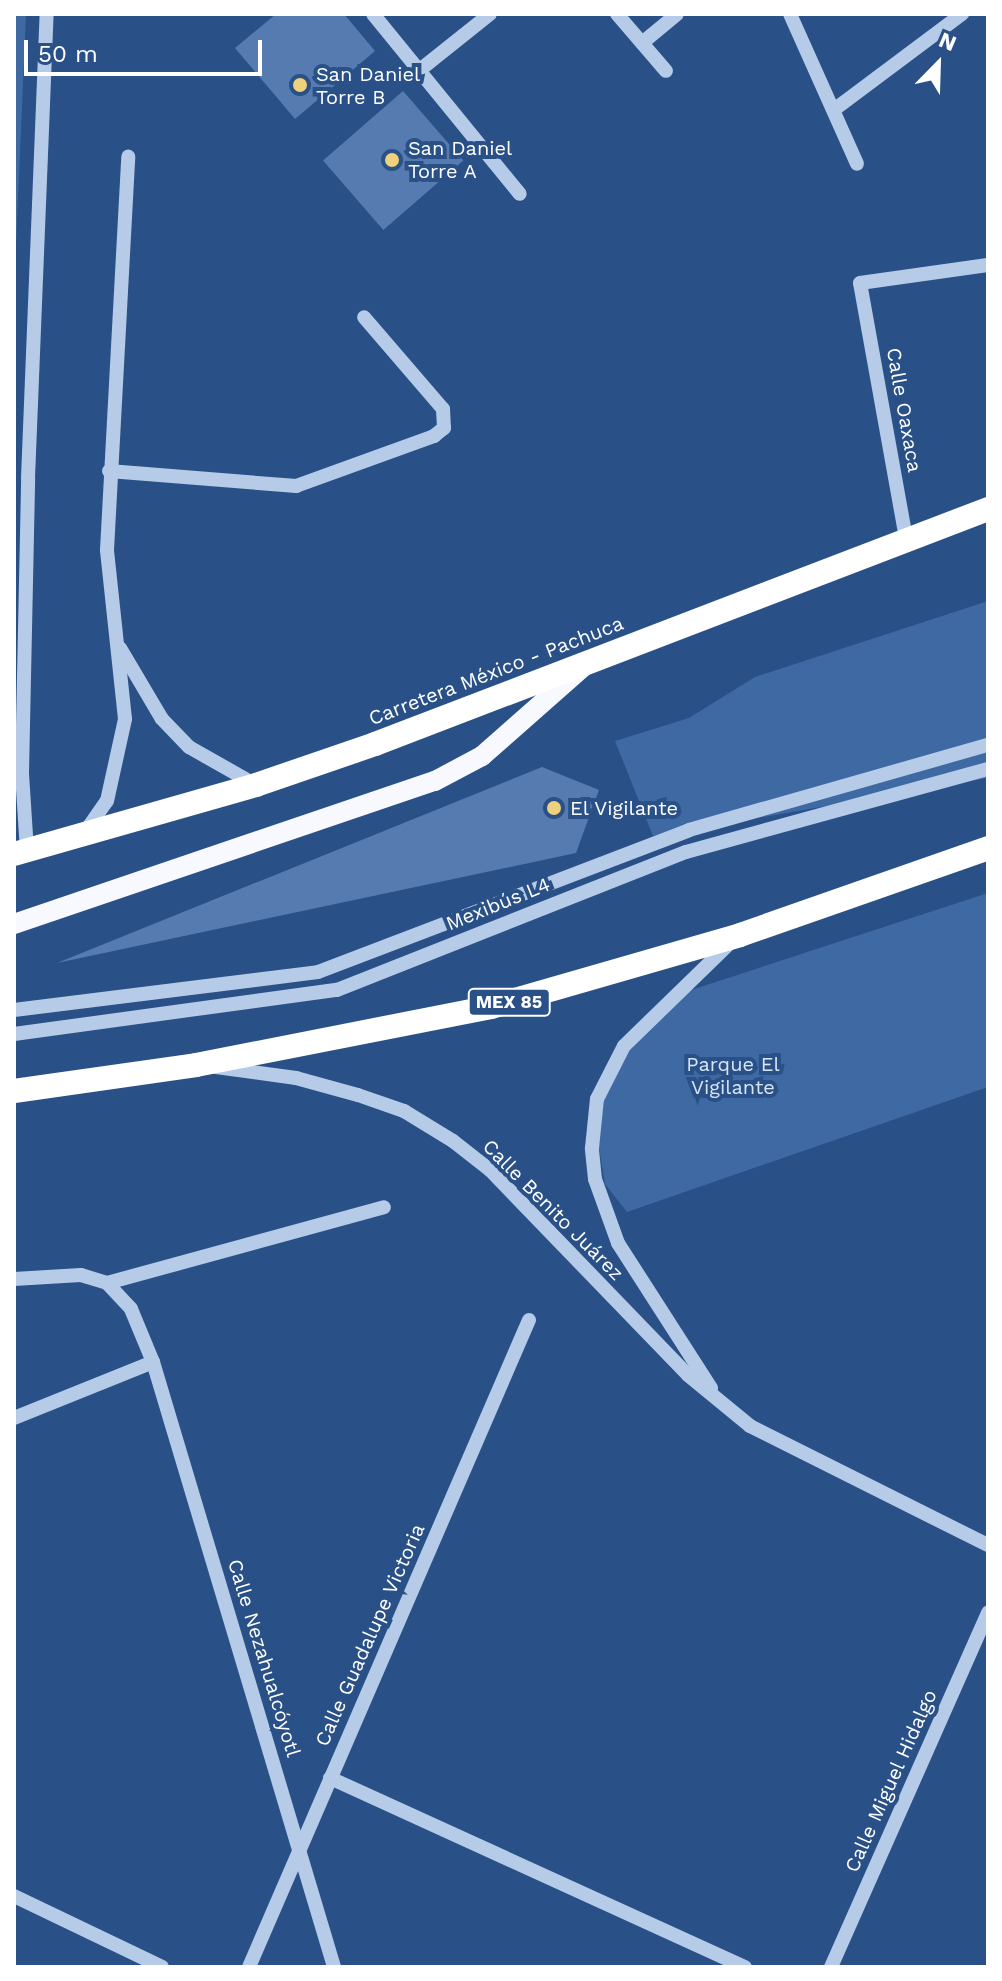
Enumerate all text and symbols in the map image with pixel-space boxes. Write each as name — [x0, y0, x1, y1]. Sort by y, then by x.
scale bar — [28, 24, 266, 74]
north arrow — [898, 24, 978, 104]
text: N — [935, 27, 960, 56]
text: 50 m — [38, 40, 98, 68]
place label: San Daniel Torre B — [316, 62, 420, 109]
marker: San Daniel Torre B — [291, 76, 309, 94]
place label: San Daniel Torre A — [408, 136, 512, 183]
marker: San Daniel Torre A — [383, 151, 401, 169]
street label: Calle Oaxaca — [881, 346, 927, 474]
street label: Carretera México - Pachuca — [365, 611, 627, 731]
place label: El Vigilante — [570, 796, 680, 820]
marker: El Vigilante — [545, 799, 563, 817]
street label: Mexibús L4 — [442, 872, 554, 936]
road number: MEX 85 — [467, 988, 551, 1016]
park label: Parque El Vigilante — [686, 1052, 780, 1099]
street label: Calle Benito Juárez — [477, 1134, 629, 1286]
street label: Calle Guadalupe Victoria — [310, 1520, 430, 1750]
street label: Calle Nezahualcóyotl — [222, 1556, 306, 1760]
street label: Calle Miguel Hidalgo — [840, 1686, 942, 1876]

